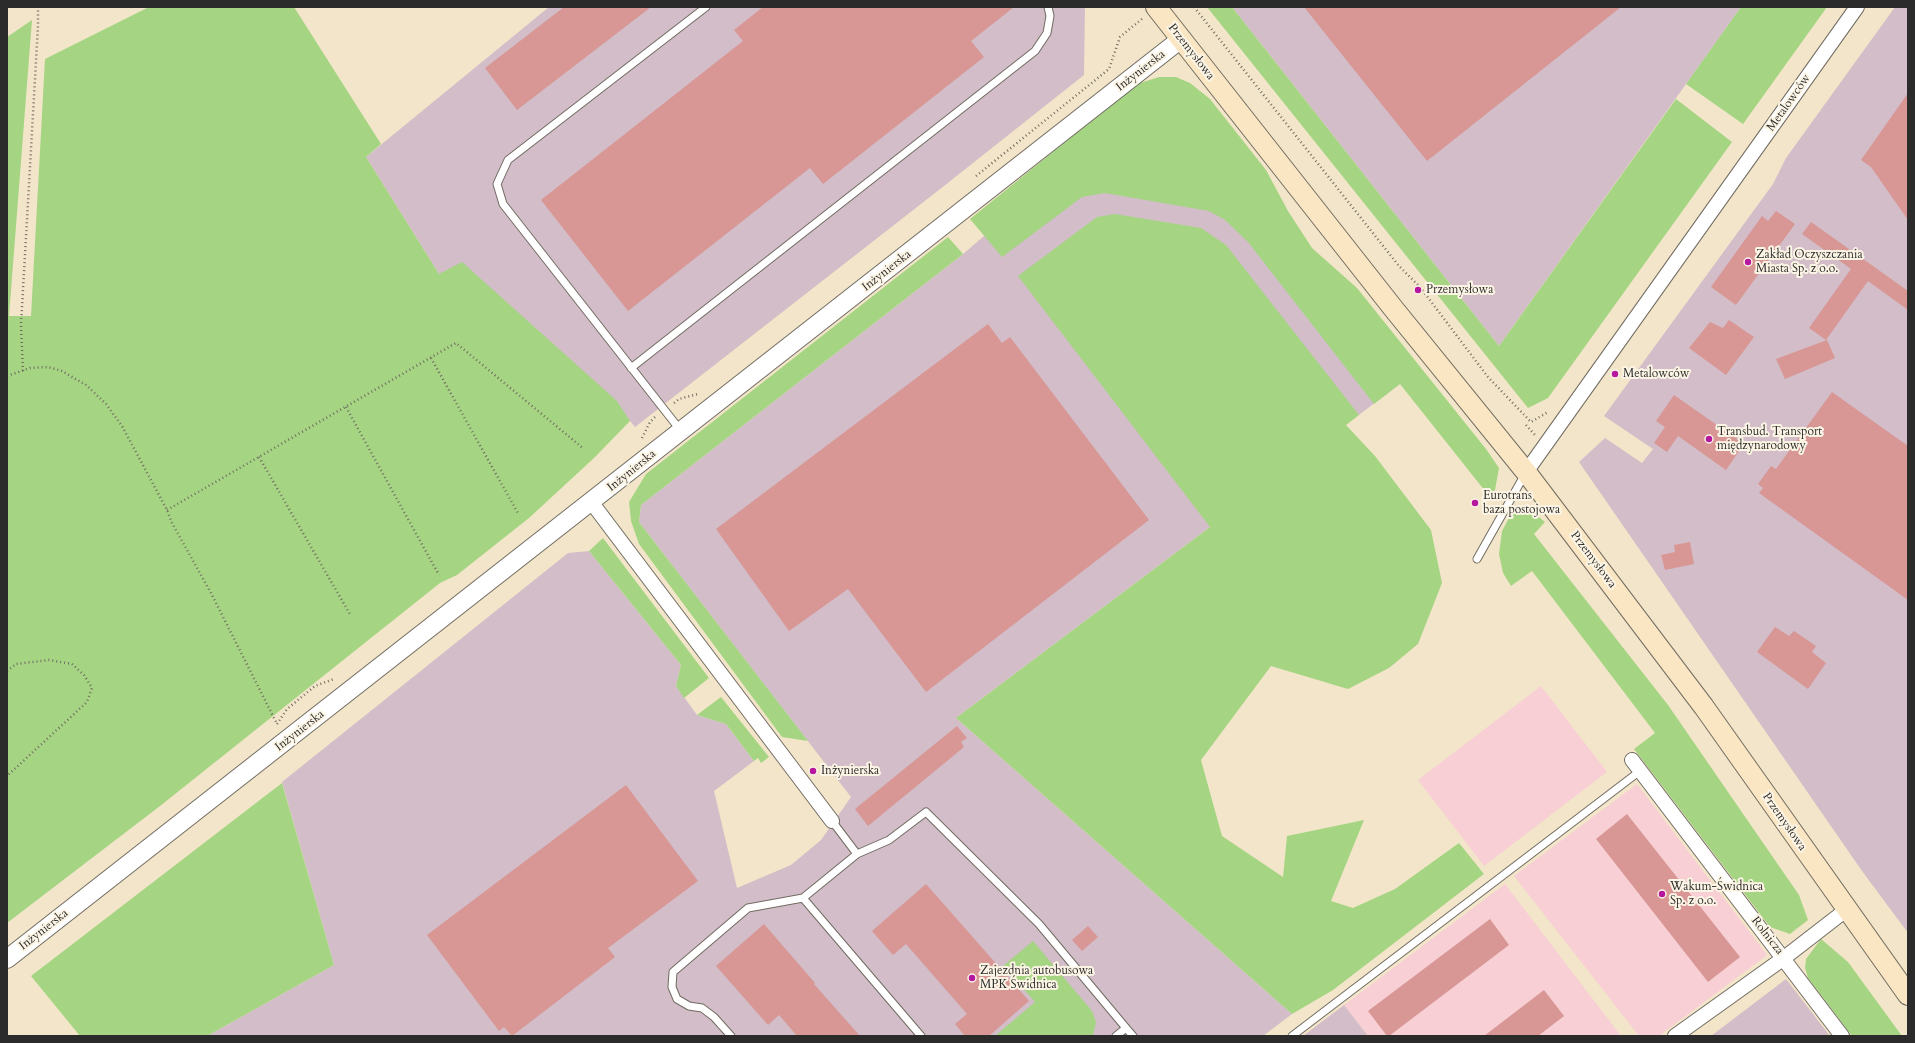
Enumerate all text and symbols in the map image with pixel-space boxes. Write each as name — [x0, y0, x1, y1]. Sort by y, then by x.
street label: Przemysłowa — [1165, 21, 1217, 83]
street label: Inżynierska — [1114, 47, 1168, 95]
street label: Metalowców — [1764, 72, 1814, 134]
street label: Inżynierska — [860, 247, 914, 295]
place label: Zakład Oczyszczania Miasta Sp. z o.o. — [1756, 248, 1863, 276]
marker: Zakład Oczyszczania Miasta Sp. z o.o. — [1743, 257, 1753, 267]
place label: Przemysłowa — [1426, 283, 1493, 297]
marker: Przemysłowa — [1413, 285, 1423, 295]
place label: Metalowców — [1623, 367, 1689, 381]
marker: Metalowców — [1610, 369, 1620, 379]
place label: Transbud. Transport międzynarodowy — [1717, 425, 1822, 453]
marker: Transbud. Transport międzynarodowy — [1704, 434, 1714, 444]
street label: Inżynierska — [605, 447, 659, 495]
place label: Eurotrans baza postojowa — [1483, 489, 1560, 517]
marker: Eurotrans baza postojowa — [1470, 498, 1480, 508]
street label: Przemysłowa — [1567, 529, 1619, 591]
street label: Inżynierska — [273, 707, 327, 755]
place label: Inżynierska — [821, 764, 879, 778]
marker: Inżynierska — [808, 766, 818, 776]
street label: Przemysłowa — [1759, 790, 1809, 854]
place label: Wakum-Świdnica Sp. z o.o. — [1670, 880, 1763, 908]
marker: Wakum-Świdnica Sp. z o.o. — [1657, 889, 1667, 899]
street label: Inżynierska — [17, 906, 71, 954]
street label: Rolnicza — [1748, 914, 1786, 958]
place label: Zajezdnia autobusowa MPK Świdnica — [980, 964, 1093, 992]
marker: Zajezdnia autobusowa MPK Świdnica — [967, 973, 977, 983]

